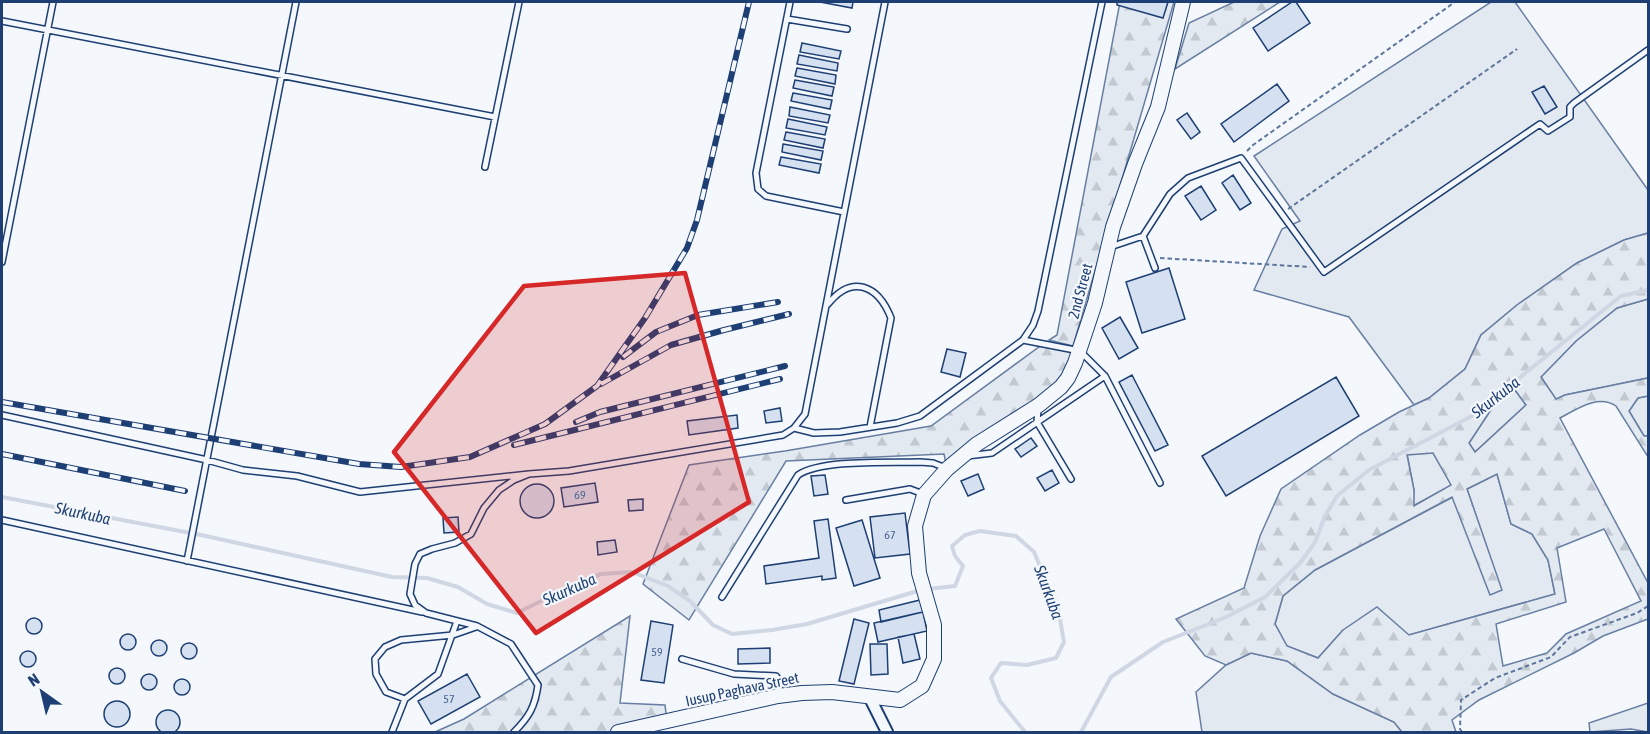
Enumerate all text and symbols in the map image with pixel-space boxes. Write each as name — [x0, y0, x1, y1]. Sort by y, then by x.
street label: 2nd Street — [1064, 262, 1096, 320]
water label: Skurkuba — [1467, 372, 1523, 422]
house number: 69 — [574, 488, 586, 502]
water label: Skurkuba — [53, 498, 113, 528]
house number: 67 — [884, 528, 896, 542]
water label: Skurkuba — [1031, 562, 1067, 622]
water label: Skurkuba — [539, 569, 599, 609]
house number: 59 — [651, 645, 663, 659]
north arrow — [12, 662, 72, 722]
text: N — [25, 669, 43, 690]
street label: Iusup Paghava Street — [684, 669, 800, 709]
house number: 57 — [443, 692, 455, 706]

